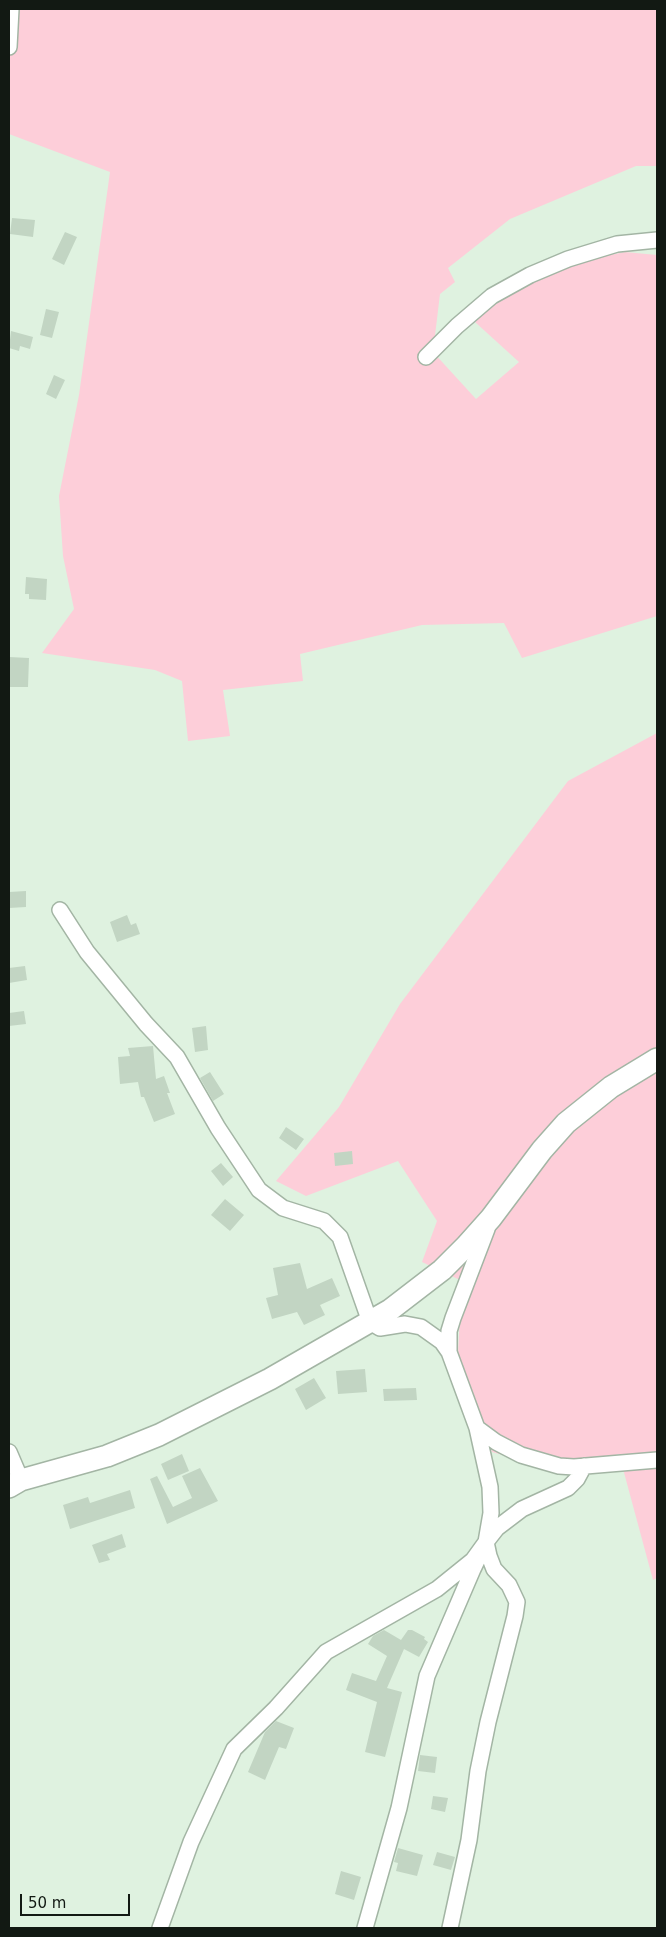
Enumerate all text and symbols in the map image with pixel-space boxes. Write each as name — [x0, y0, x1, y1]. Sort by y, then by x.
scale bar — [22, 1884, 132, 1916]
text: 50 m — [28, 1894, 66, 1912]

